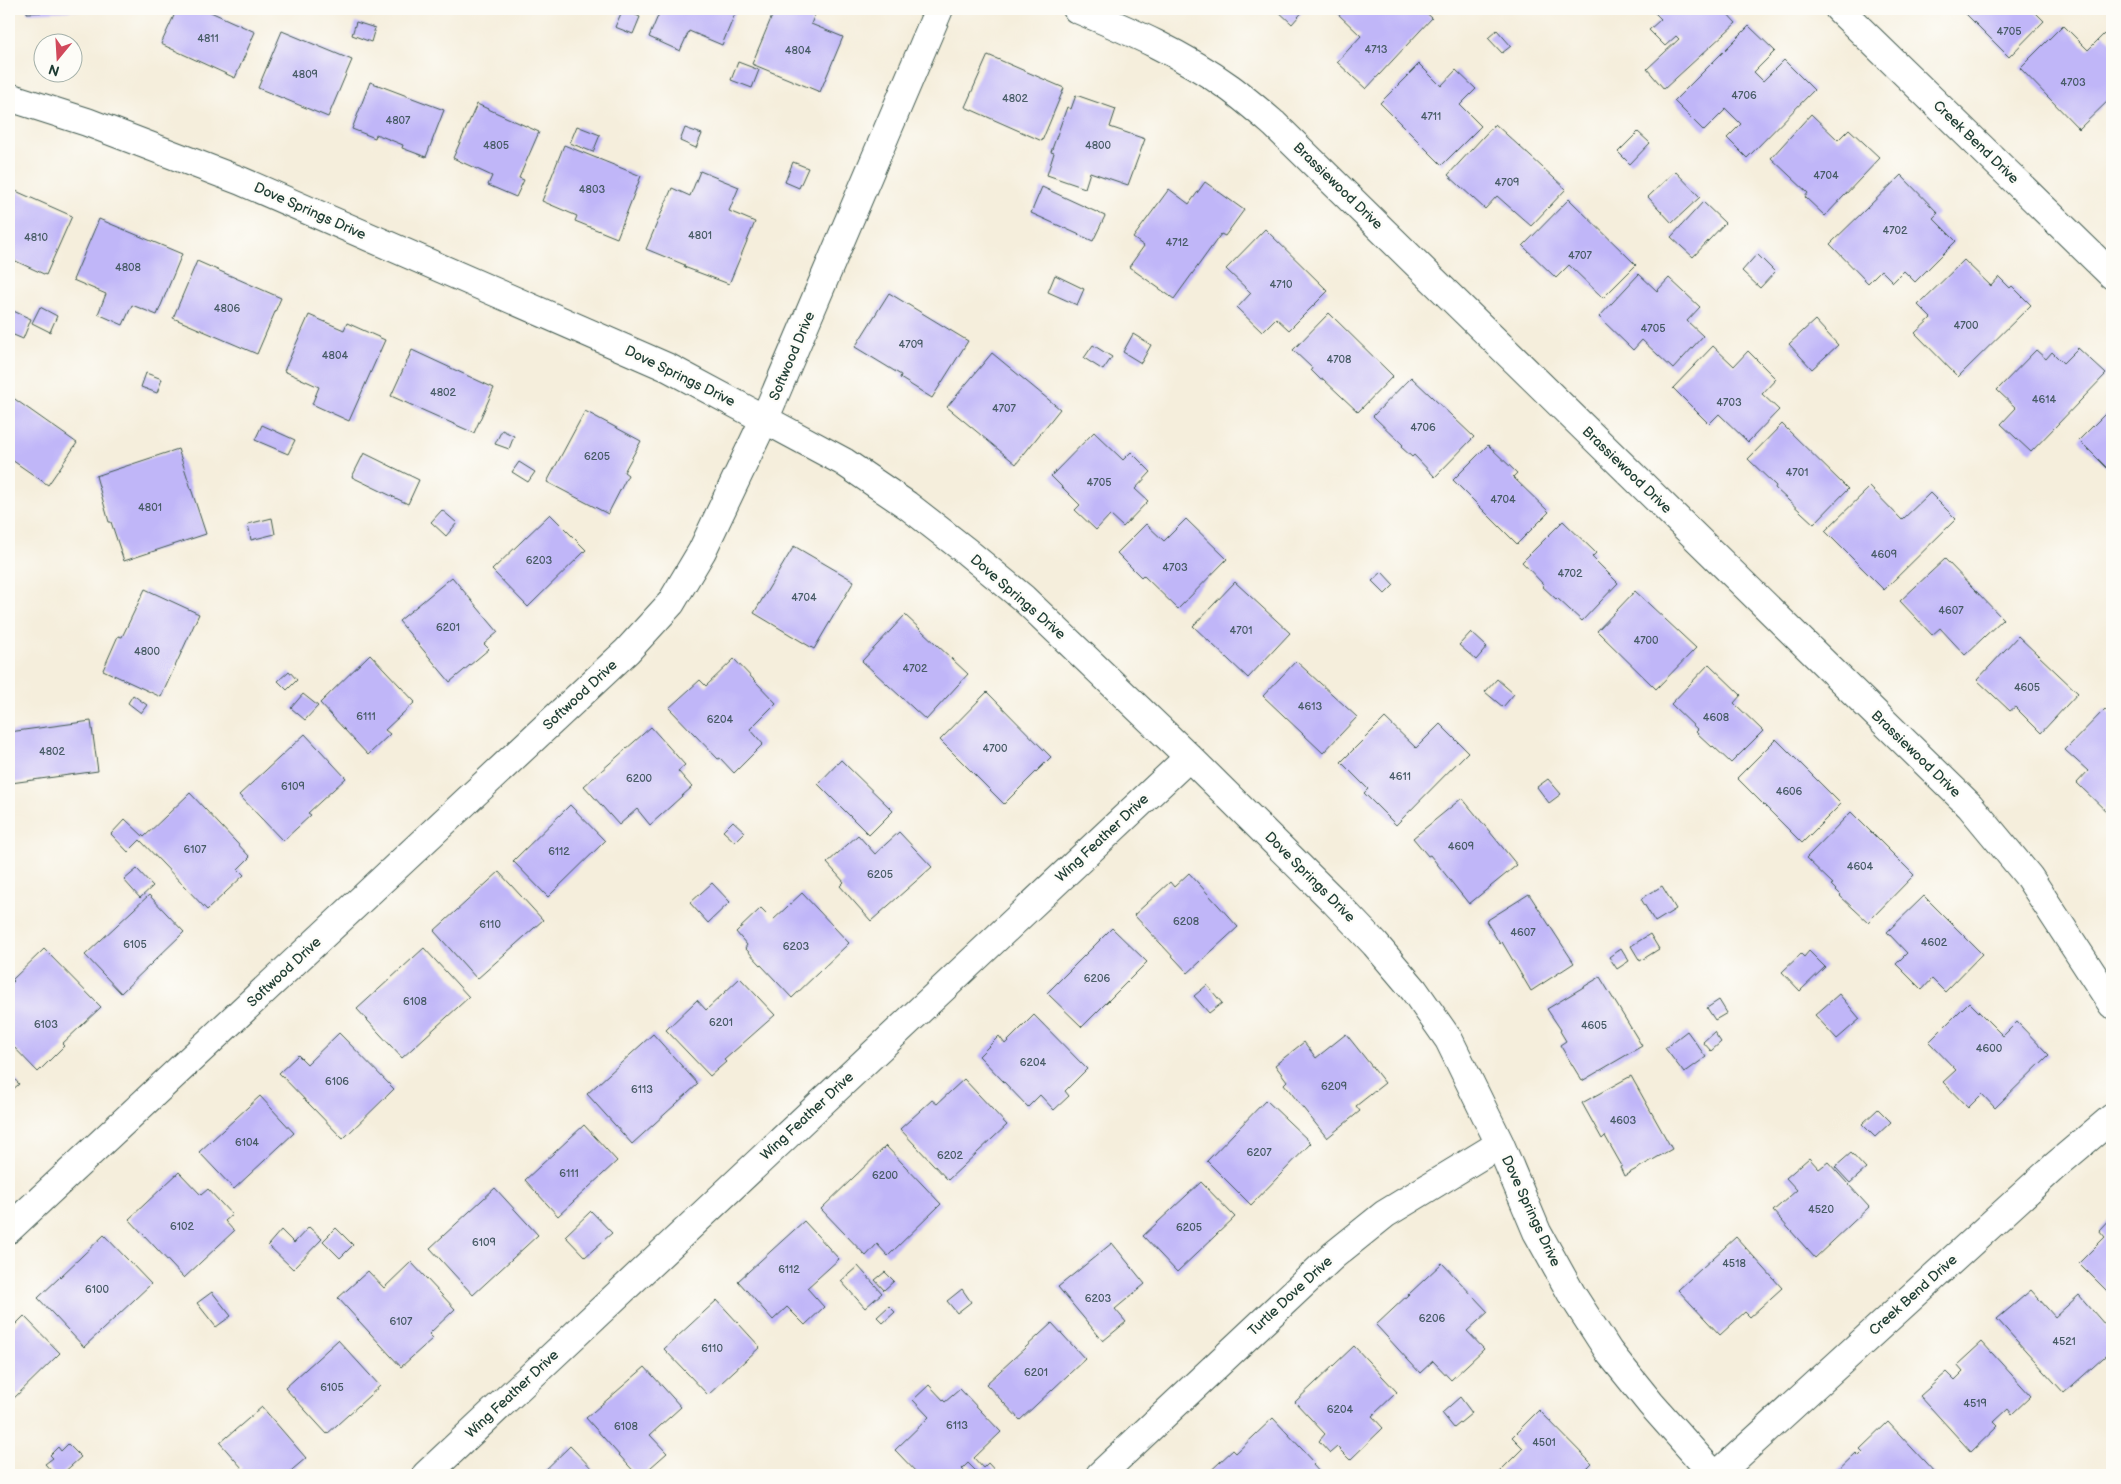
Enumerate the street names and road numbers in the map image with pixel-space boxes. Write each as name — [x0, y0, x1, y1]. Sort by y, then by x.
street label: Creek Bend Drive — [1930, 97, 2022, 187]
street label: Brassiewood Drive — [1290, 139, 1386, 233]
street label: Dove Springs Drive — [251, 179, 369, 243]
street label: Softwood Drive — [766, 309, 818, 403]
street label: Dove Springs Drive — [622, 342, 738, 410]
street label: Brassiewood Drive — [1579, 423, 1675, 517]
street label: Dove Springs Drive — [967, 551, 1069, 643]
street label: Softwood Drive — [539, 656, 621, 734]
street label: Brassiewood Drive — [1868, 707, 1964, 801]
street label: Wing Feather Drive — [1052, 790, 1152, 886]
street label: Dove Springs Drive — [1261, 828, 1359, 926]
street label: Softwood Drive — [243, 933, 325, 1011]
street label: Wing Feather Drive — [757, 1068, 857, 1164]
street label: Dove Springs Drive — [1498, 1153, 1564, 1269]
street label: Creek Bend Drive — [1866, 1251, 1960, 1339]
street label: Turtle Dove Drive — [1244, 1253, 1336, 1339]
street label: Wing Feather Drive — [462, 1346, 562, 1442]

